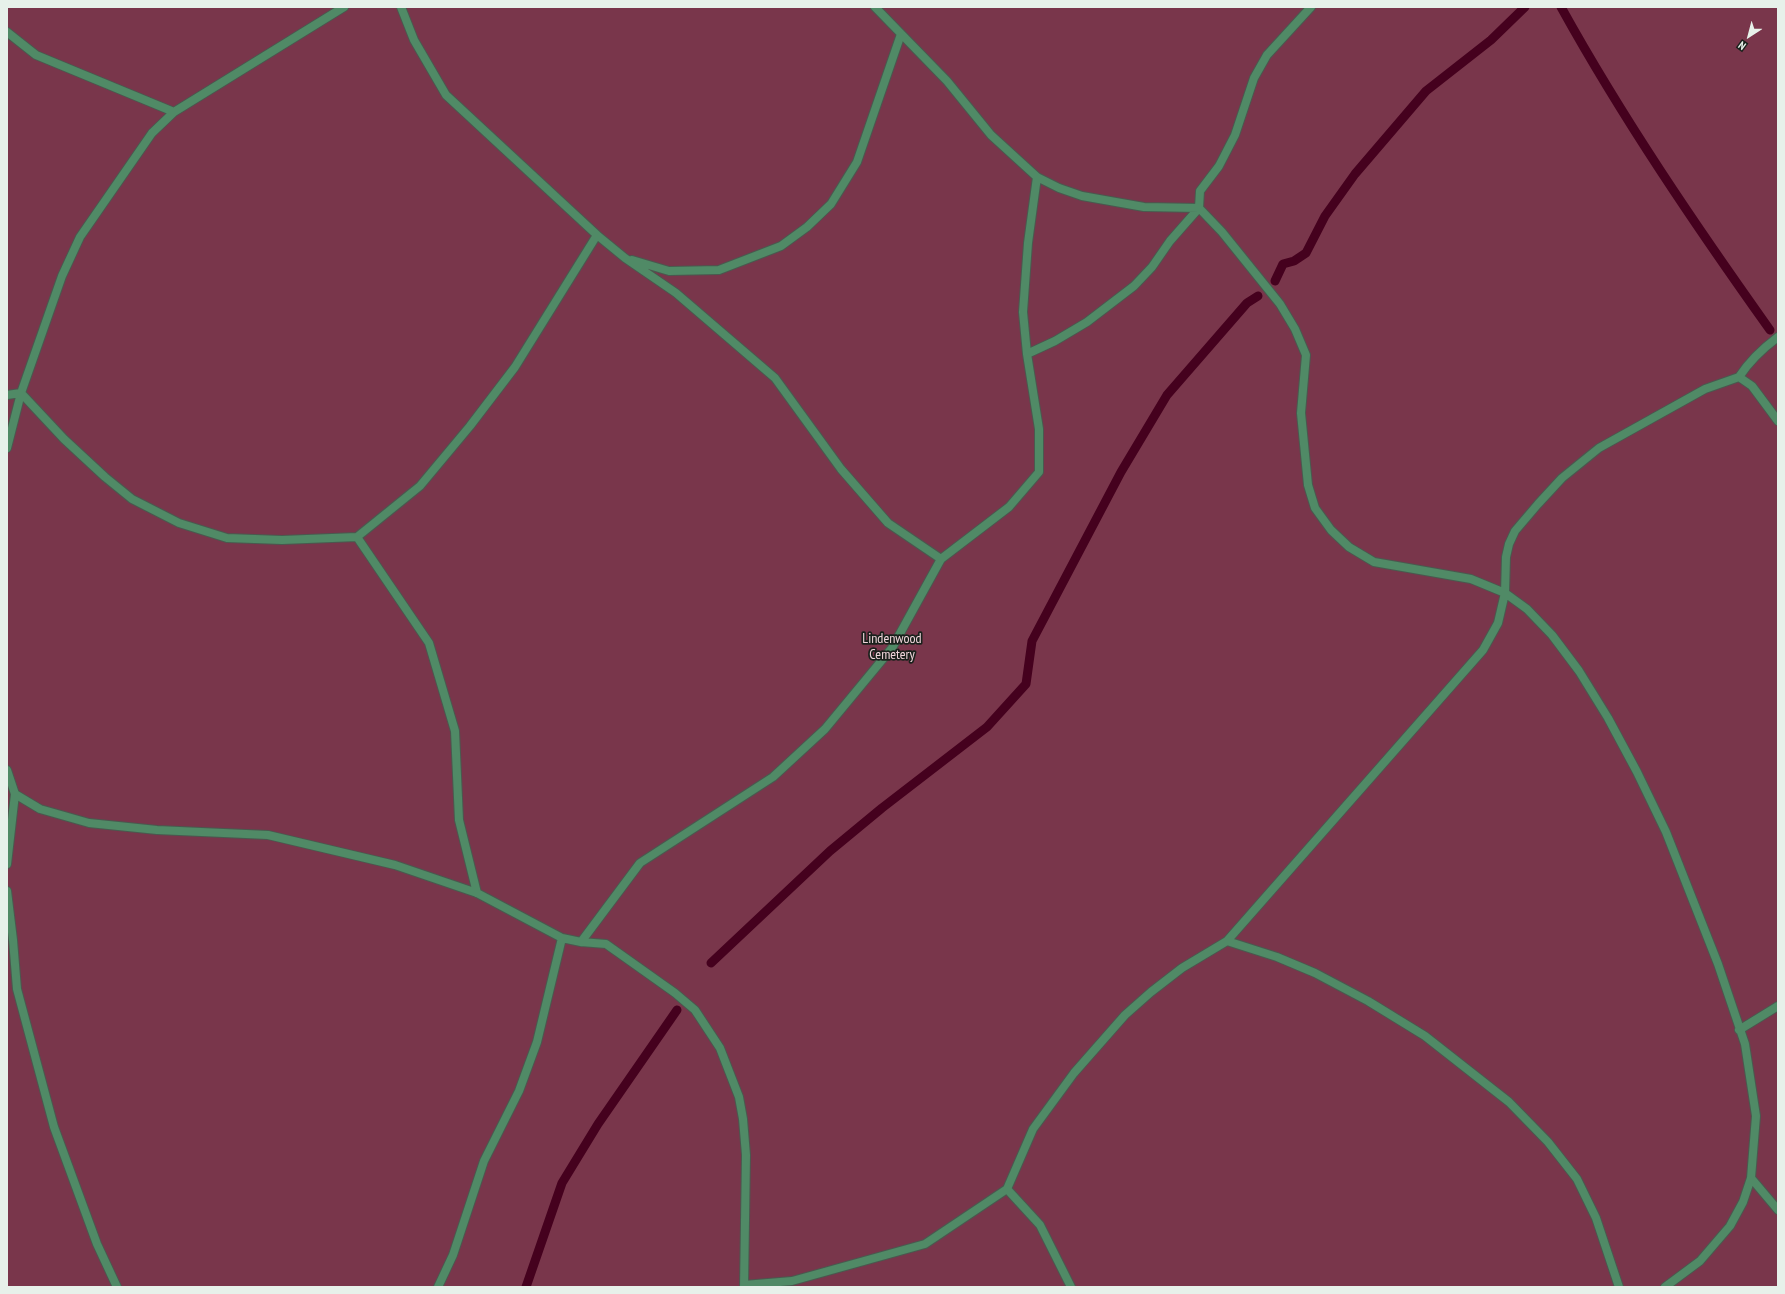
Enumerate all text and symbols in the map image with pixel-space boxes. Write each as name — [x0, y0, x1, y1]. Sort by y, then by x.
north arrow — [1729, 16, 1769, 56]
text: N — [1735, 38, 1748, 53]
park label: Lindenwood Cemetery — [862, 631, 922, 664]

